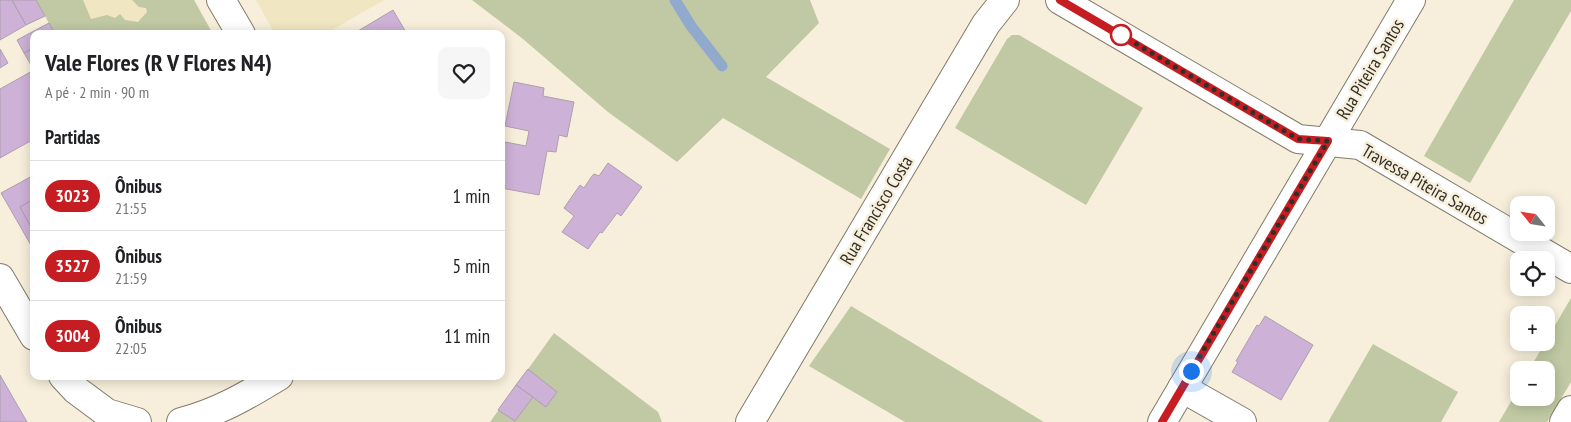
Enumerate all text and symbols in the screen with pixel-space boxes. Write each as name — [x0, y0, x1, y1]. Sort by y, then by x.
street label: Rua Piteira Santos — [1331, 15, 1409, 123]
unlabelled marker — [1110, 24, 1132, 46]
text: Vale Flores (R V Flores N4) — [45, 47, 272, 78]
button: heart — [438, 47, 490, 99]
text: A pé · 2 min · 90 m — [45, 82, 149, 102]
text: Partidas — [45, 125, 100, 149]
street label: Travessa Piteira Santos — [1358, 139, 1492, 229]
street label: Rua Francisco Costa — [835, 151, 917, 269]
text: Ônibus — [115, 174, 162, 198]
text: 3023 — [55, 184, 90, 207]
text: 1 min — [453, 184, 490, 208]
north arrow — [1510, 196, 1555, 241]
map controls — [1510, 196, 1555, 406]
text: 21:55 — [115, 198, 147, 218]
text: Ônibus — [115, 244, 162, 268]
button: locate — [1510, 251, 1555, 296]
text: 3527 — [55, 254, 90, 277]
text: 5 min — [453, 254, 490, 278]
text: 21:59 — [115, 268, 147, 288]
button: + — [1510, 306, 1555, 351]
text: Ônibus — [115, 314, 162, 338]
text: 3004 — [55, 324, 90, 347]
text: 11 min — [444, 324, 490, 348]
text: 22:05 — [115, 338, 147, 358]
your location — [1179, 359, 1204, 384]
button: − — [1510, 361, 1555, 406]

